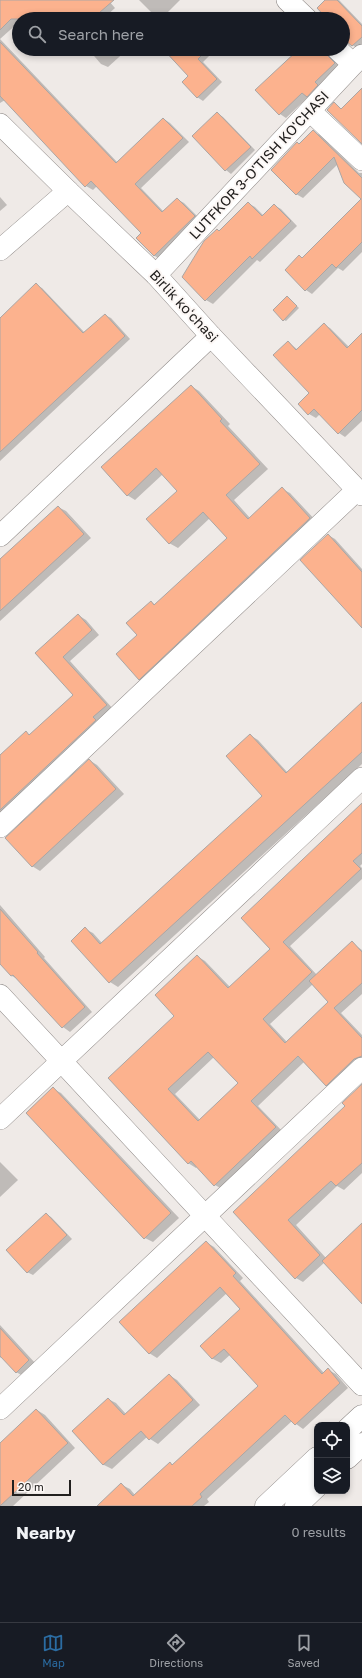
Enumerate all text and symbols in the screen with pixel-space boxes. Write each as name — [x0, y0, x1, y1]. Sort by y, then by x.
search box — [12, 12, 350, 56]
icon: search — [26, 23, 48, 45]
text: Search here — [58, 25, 144, 43]
street label: LUTFKOR 3-O'TISH KO'CHASI — [185, 87, 332, 242]
street label: Birlik koʻchasi — [147, 266, 222, 345]
map controls — [314, 1422, 350, 1494]
button: locate — [314, 1422, 350, 1458]
button: layers — [314, 1458, 350, 1494]
scale bar — [12, 1478, 71, 1497]
text: 20 m — [18, 1480, 44, 1493]
text: Nearby — [16, 1522, 76, 1543]
text: 0 results — [291, 1524, 346, 1540]
tab: Map — [42, 1632, 65, 1669]
tab: Directions — [149, 1632, 203, 1669]
tab: Saved — [288, 1632, 320, 1669]

